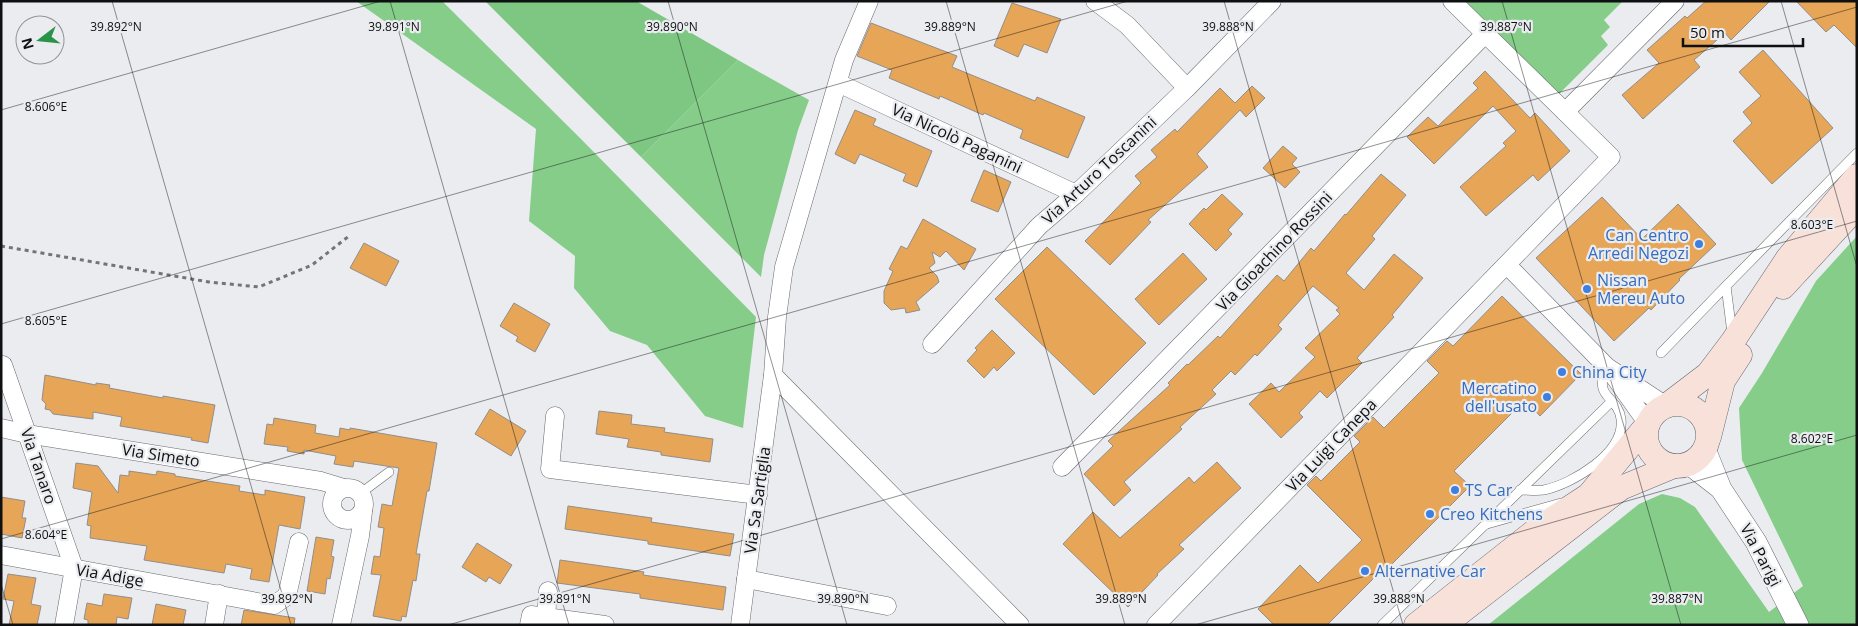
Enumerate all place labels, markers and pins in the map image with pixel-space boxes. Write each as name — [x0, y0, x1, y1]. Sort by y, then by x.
place label: Can Centro Arredi Negozi — [1588, 224, 1689, 264]
marker: Can Centro Arredi Negozi — [1693, 238, 1705, 250]
place label: Nissan Mereu Auto — [1597, 269, 1685, 309]
marker: Nissan Mereu Auto — [1581, 283, 1593, 295]
place label: China City — [1572, 361, 1648, 383]
marker: China City — [1556, 366, 1568, 378]
place label: Mercatino dell'usato — [1461, 377, 1537, 417]
marker: Mercatino dell'usato — [1541, 391, 1553, 403]
place label: TS Car — [1465, 479, 1513, 501]
marker: TS Car — [1449, 484, 1461, 496]
place label: Creo Kitchens — [1440, 503, 1543, 525]
marker: Creo Kitchens — [1424, 508, 1436, 520]
place label: Alternative Car — [1375, 560, 1486, 582]
marker: Alternative Car — [1359, 565, 1371, 577]

